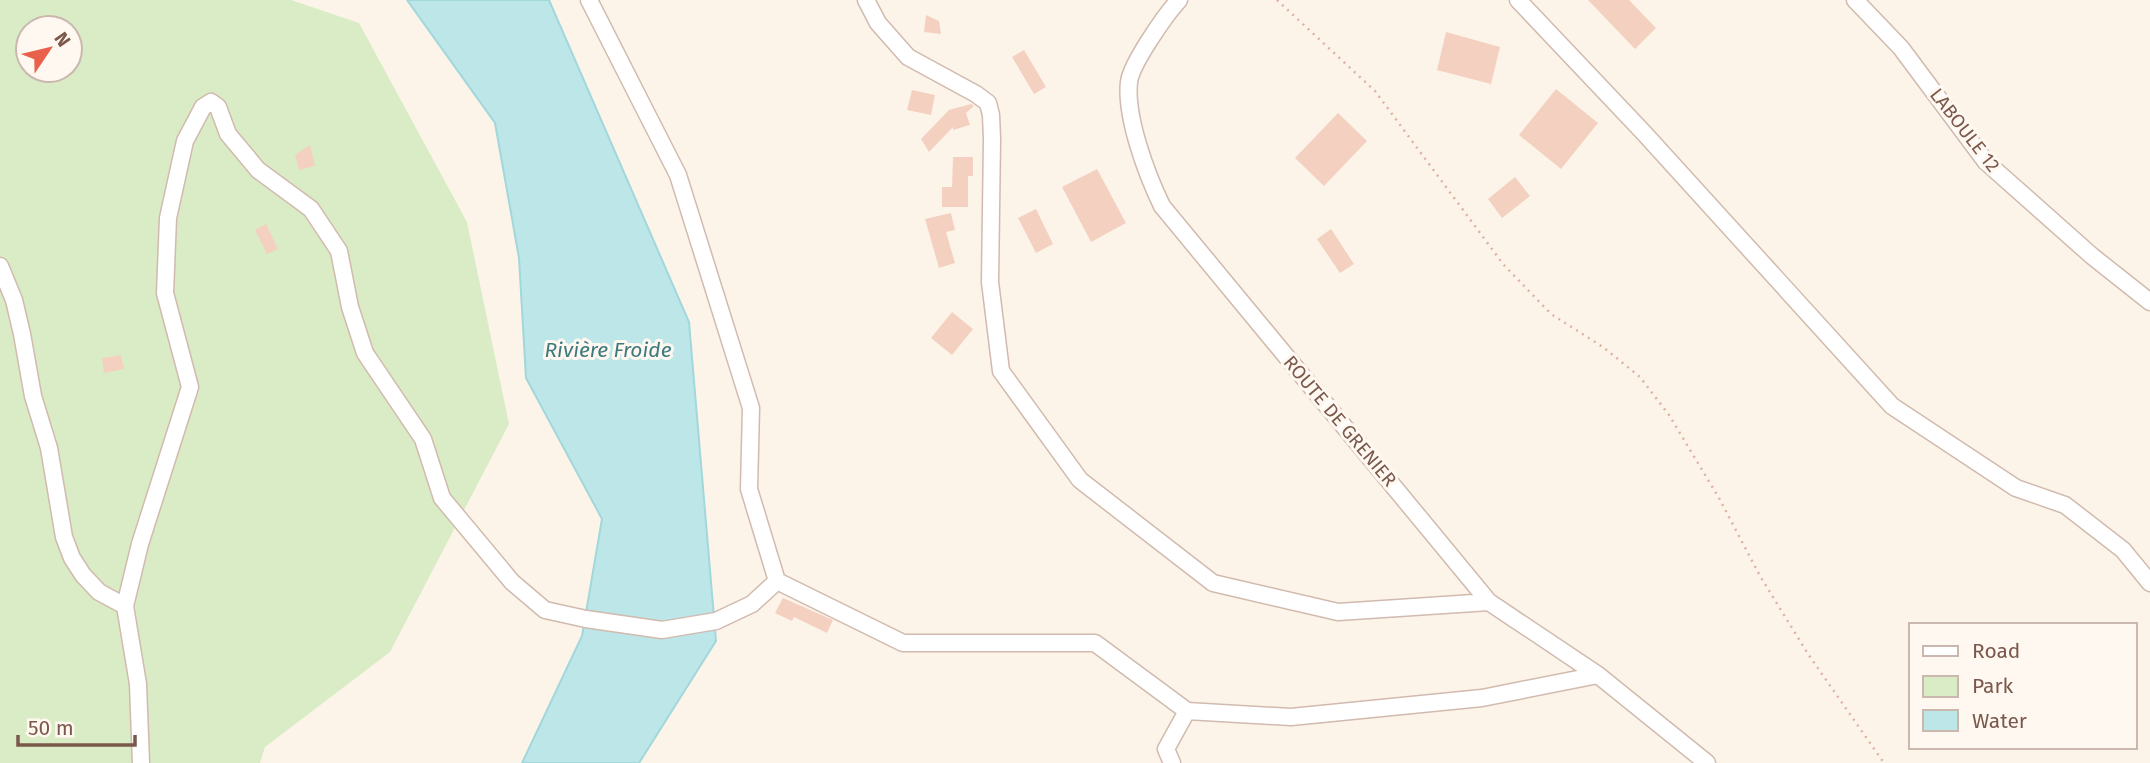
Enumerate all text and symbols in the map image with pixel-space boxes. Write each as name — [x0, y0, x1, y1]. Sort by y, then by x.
north arrow — [14, 14, 84, 84]
text: N — [49, 28, 76, 51]
street label: LABOULE 12 — [1925, 84, 2005, 176]
water label: Rivière Froide — [544, 337, 672, 363]
street label: ROUTE DE GRENIER — [1279, 351, 1402, 491]
legend — [1909, 623, 2136, 749]
text: Road — [1972, 638, 2020, 664]
text: Park — [1972, 673, 2014, 699]
scale bar — [18, 704, 135, 748]
text: Water — [1972, 708, 2027, 734]
text: 50 m — [28, 715, 74, 741]

